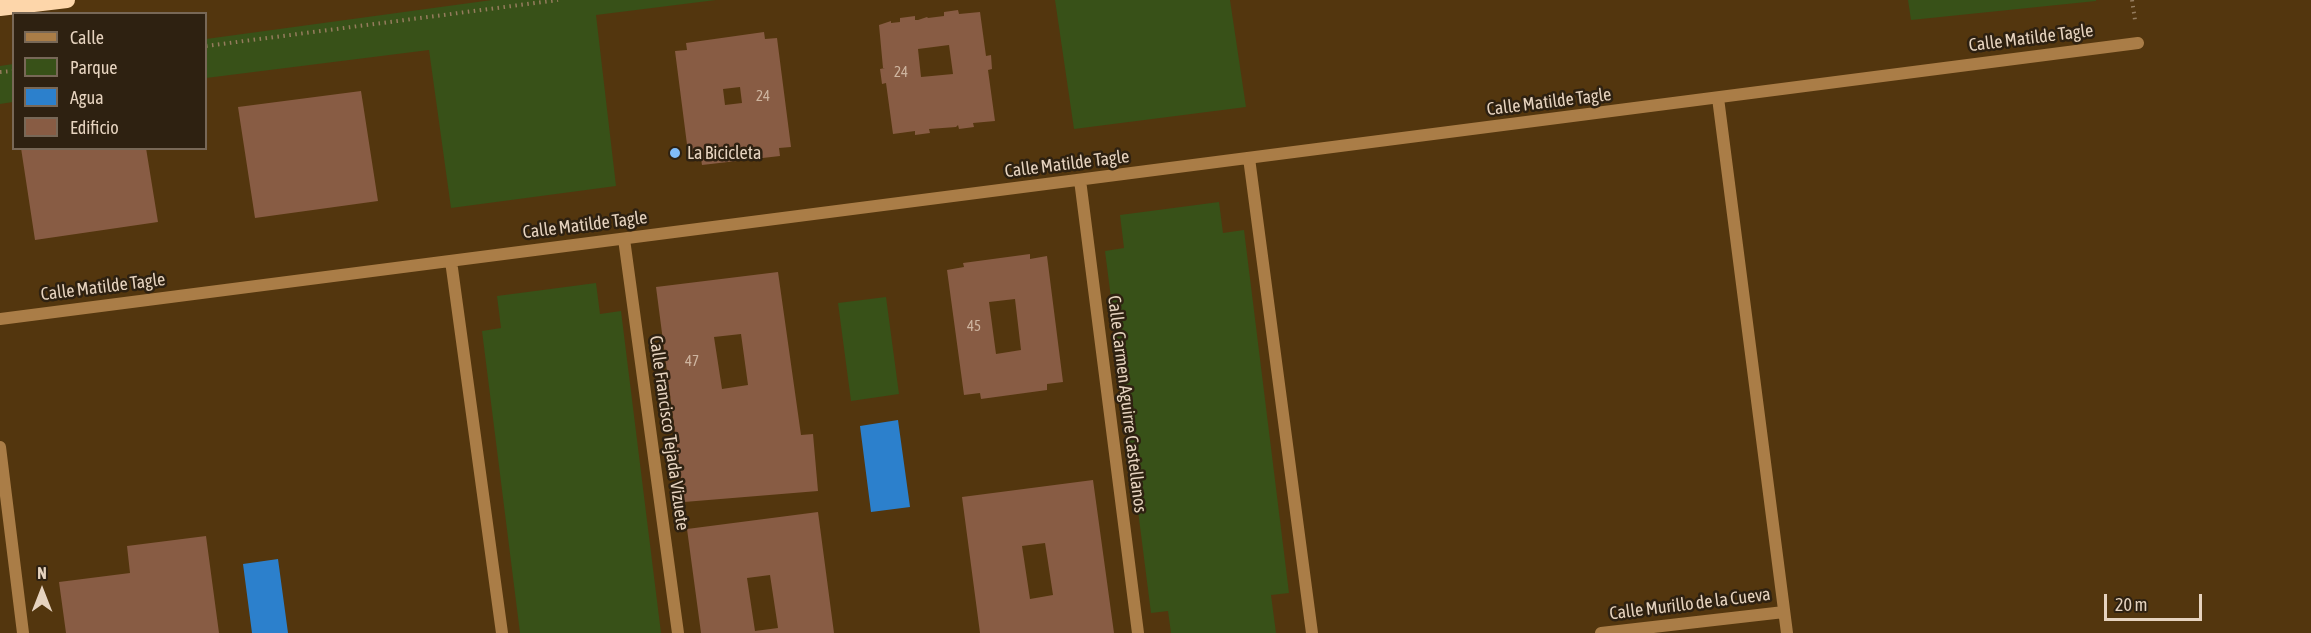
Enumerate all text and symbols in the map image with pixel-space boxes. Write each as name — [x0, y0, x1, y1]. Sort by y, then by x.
legend — [12, 12, 207, 150]
street label: Calle Matilde Tagle — [1967, 20, 2095, 56]
text: Calle — [70, 27, 104, 48]
text: Parque — [70, 57, 118, 78]
house number: 24 — [894, 63, 908, 81]
street label: Calle Matilde Tagle — [1485, 84, 1613, 120]
text: Agua — [70, 87, 104, 108]
house number: 24 — [756, 87, 770, 105]
text: Edificio — [70, 117, 119, 138]
place label: La Bicicleta — [687, 142, 761, 164]
marker: La Bicicleta — [668, 146, 682, 160]
street label: Calle Matilde Tagle — [1003, 146, 1131, 182]
street label: Calle Matilde Tagle — [521, 207, 649, 243]
street label: Calle Matilde Tagle — [39, 269, 167, 305]
street label: Calle Carmen Aguirre Castellanos — [1103, 294, 1151, 514]
house number: 45 — [967, 317, 981, 335]
street label: Calle Francisco Tejada Vizuete — [645, 334, 693, 532]
house number: 47 — [685, 352, 699, 370]
north arrow — [12, 561, 72, 621]
text: N — [37, 564, 47, 582]
scale bar — [2107, 582, 2204, 620]
street label: Calle Murillo de la Cueva — [1608, 583, 1772, 625]
text: 20 m — [2115, 594, 2147, 615]

